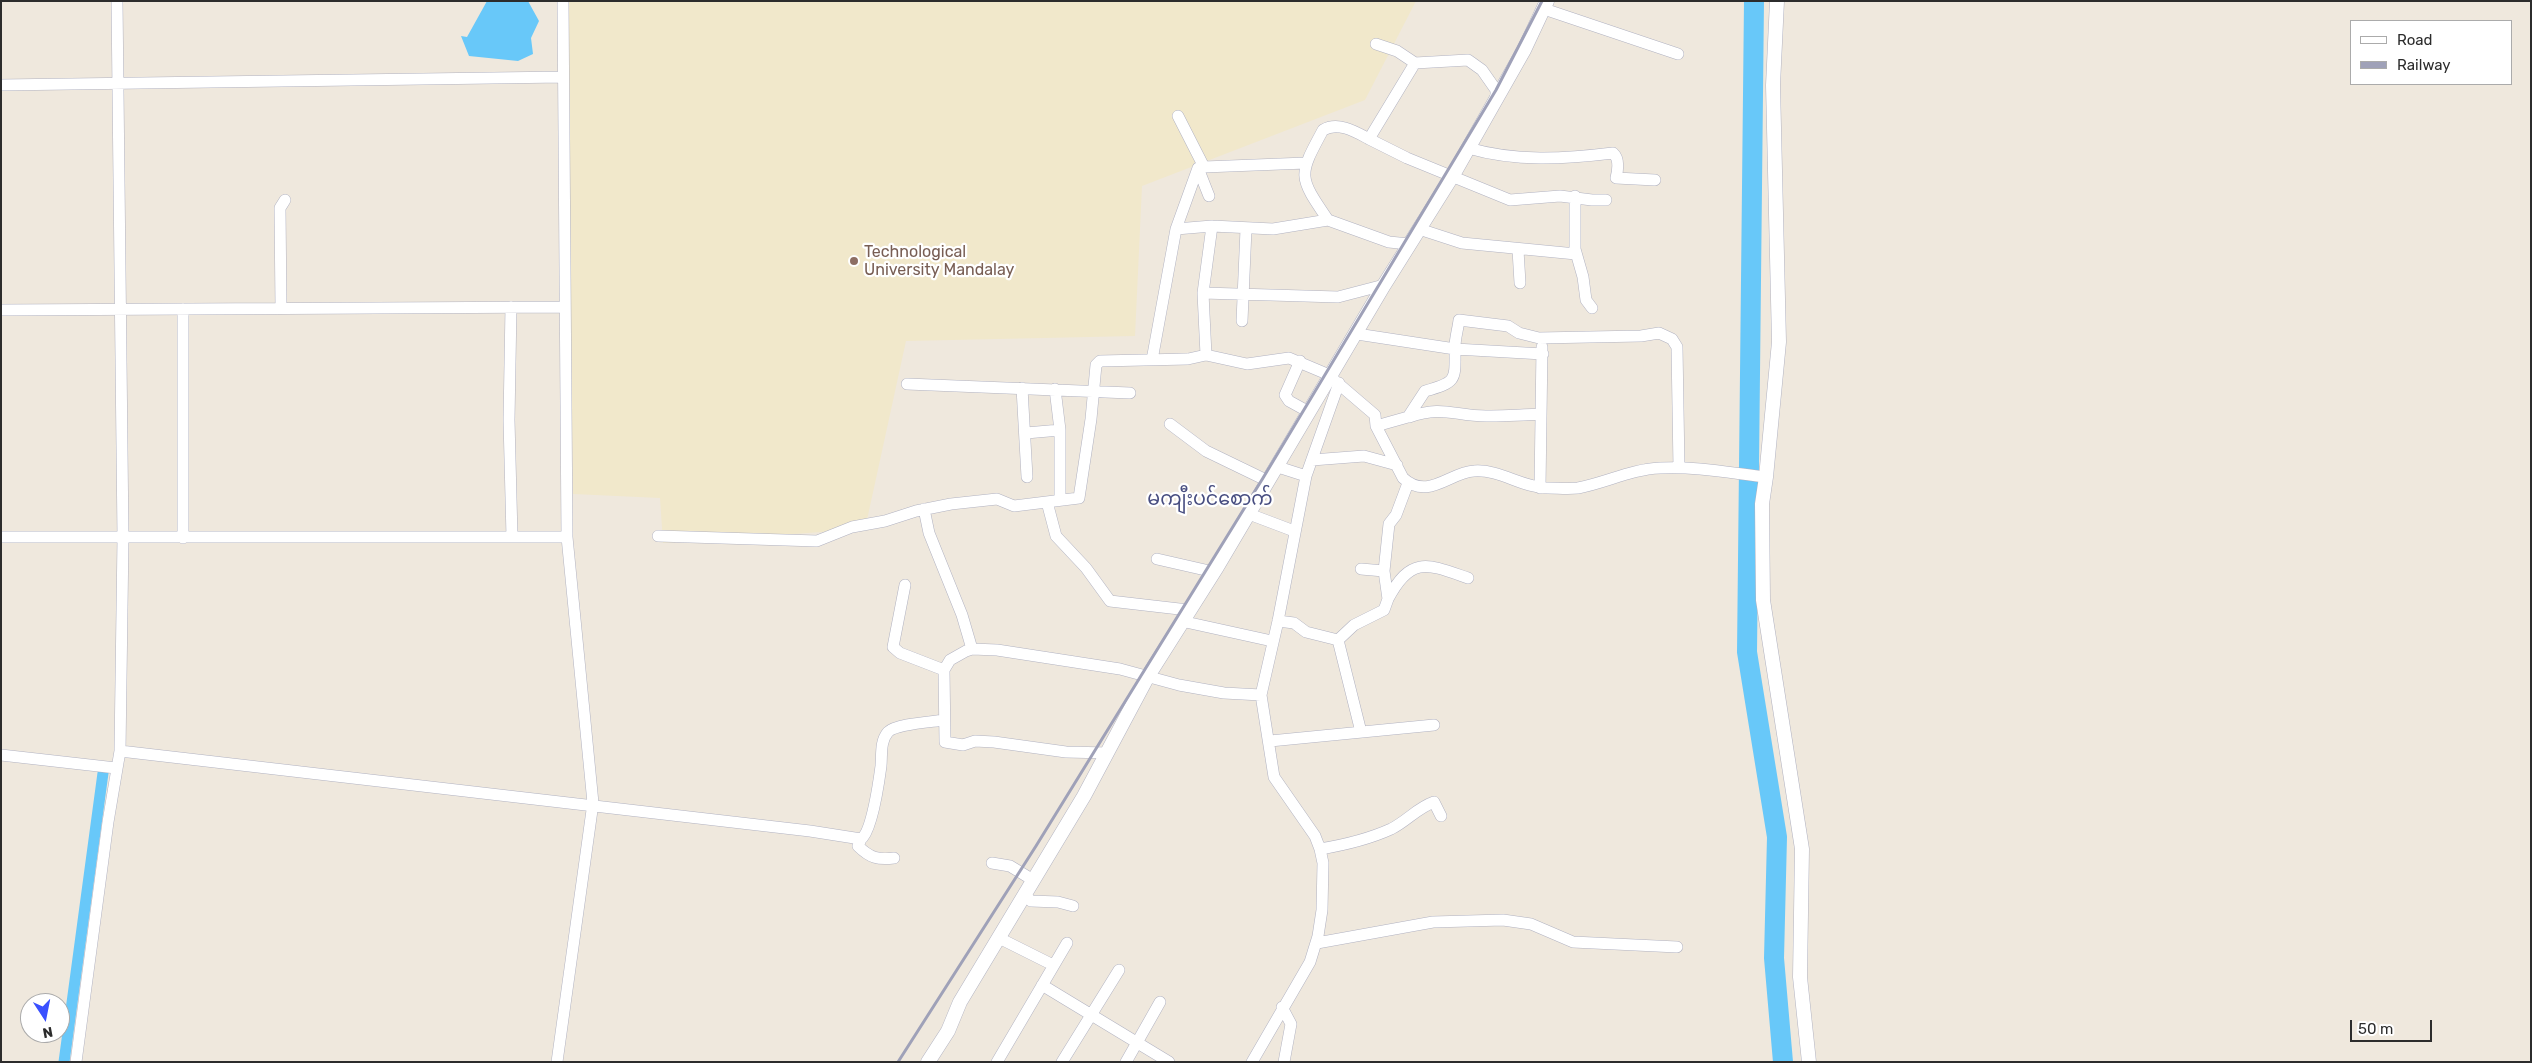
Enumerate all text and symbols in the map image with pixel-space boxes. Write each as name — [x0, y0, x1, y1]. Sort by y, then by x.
legend — [2350, 20, 2512, 85]
text: Road — [2397, 31, 2433, 49]
text: Railway — [2397, 56, 2451, 74]
place label: Technological University Mandalay — [864, 242, 1014, 280]
marker: Technological University Mandalay — [848, 255, 860, 267]
district label: မကျီးပင်စောက် — [1147, 489, 1273, 511]
north arrow — [20, 993, 70, 1043]
scale bar — [2352, 1010, 2434, 1042]
text: 50 m — [2358, 1020, 2393, 1038]
text: N — [41, 1023, 54, 1042]

